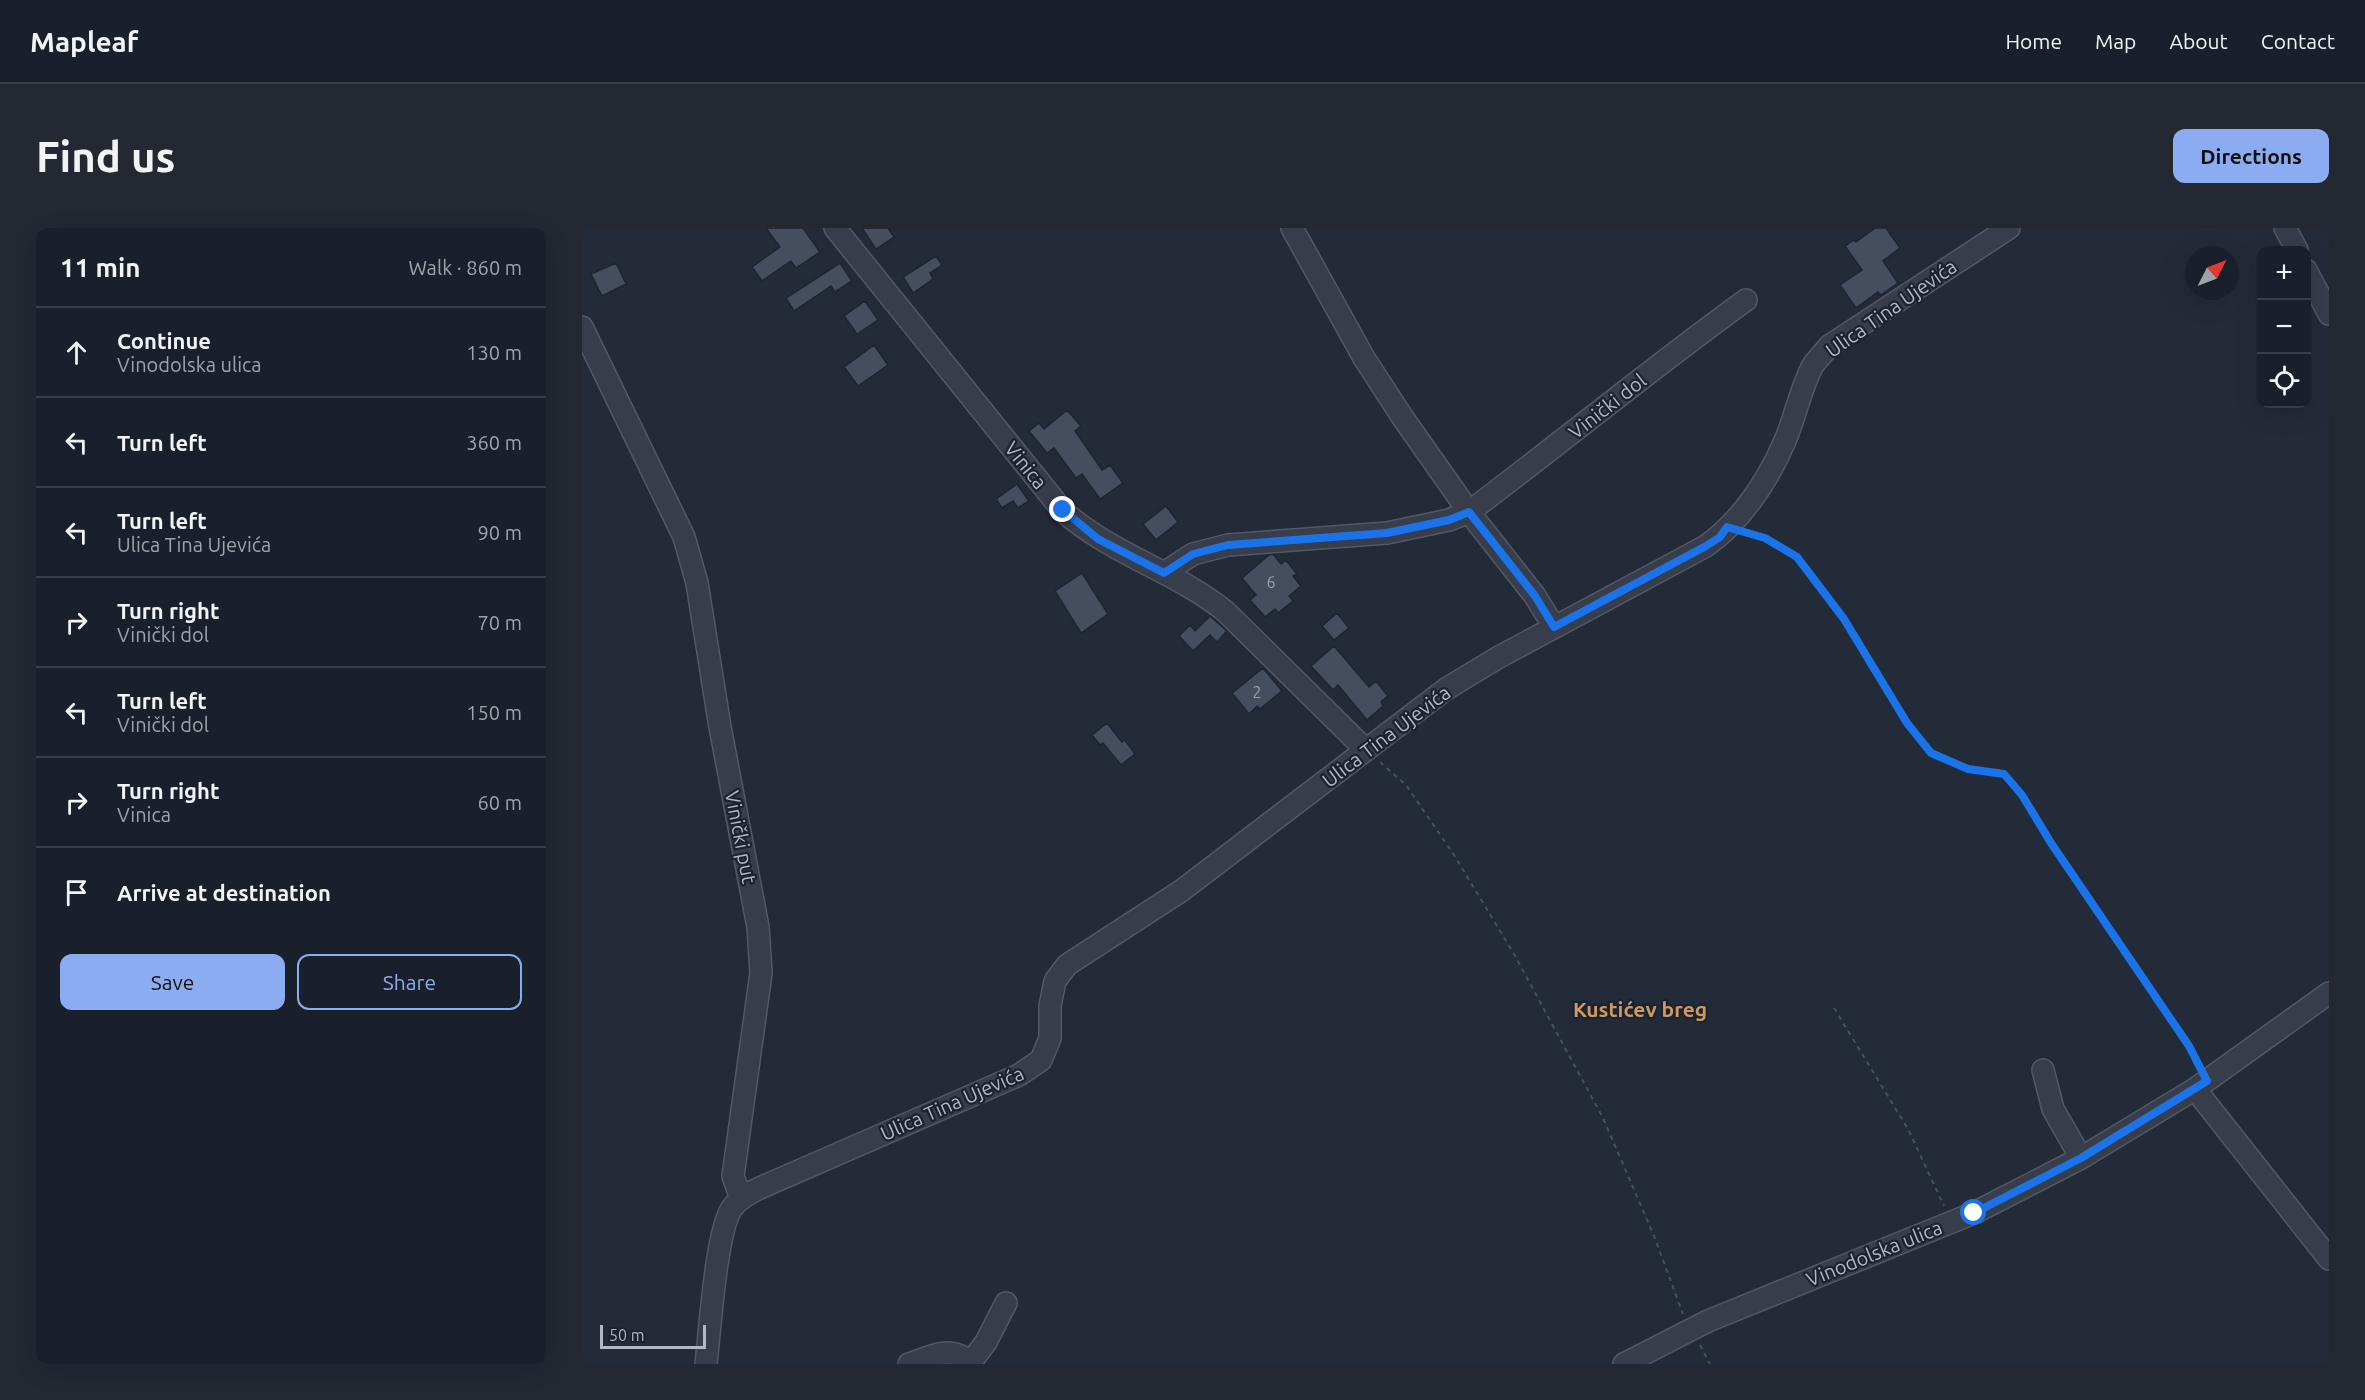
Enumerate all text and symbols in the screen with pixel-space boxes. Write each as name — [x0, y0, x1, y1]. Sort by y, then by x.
text: Mapleaf — [30, 26, 138, 57]
text: Home — [2005, 29, 2062, 53]
text: Map — [2095, 29, 2136, 53]
text: About — [2169, 29, 2228, 53]
text: Contact — [2261, 29, 2335, 53]
button: Directions — [2173, 129, 2329, 183]
text: Find us — [36, 133, 175, 180]
north arrow — [2185, 246, 2239, 300]
map controls — [2257, 246, 2311, 408]
button: + — [2257, 246, 2311, 300]
text: 11 min — [60, 253, 140, 282]
street label: Ulica Tina Ujevića — [1821, 254, 1961, 362]
text: Walk · 860 m — [409, 256, 522, 279]
button: − — [2257, 300, 2311, 354]
text: Continue — [117, 328, 211, 353]
icon: ahead — [60, 336, 93, 369]
text: 130 m — [466, 341, 522, 364]
text: Vinodolska ulica — [117, 353, 262, 376]
button: locate — [2257, 354, 2311, 408]
street label: Vinički dol — [1564, 369, 1650, 443]
icon: left — [60, 426, 93, 459]
text: Turn left — [117, 430, 207, 455]
text: 360 m — [466, 431, 522, 454]
street label: Vinica — [1000, 437, 1052, 493]
route end — [1049, 496, 1075, 522]
text: Turn left — [117, 508, 207, 533]
icon: left — [60, 516, 93, 549]
text: 90 m — [478, 521, 522, 544]
text: Ulica Tina Ujevića — [117, 533, 271, 556]
house number: 6 — [1266, 573, 1276, 591]
text: Turn right — [117, 598, 219, 623]
icon: right — [60, 606, 93, 639]
text: 70 m — [478, 611, 522, 634]
text: Vinički dol — [117, 623, 209, 646]
street label: Ulica Tina Ujevića — [1317, 680, 1455, 792]
house number: 2 — [1252, 683, 1262, 701]
text: Turn left — [117, 688, 207, 713]
icon: left — [60, 696, 93, 729]
text: 150 m — [466, 701, 522, 724]
text: Vinički dol — [117, 713, 209, 736]
text: Turn right — [117, 778, 219, 803]
icon: right — [60, 786, 93, 819]
street label: Vinički put — [721, 789, 761, 886]
text: 60 m — [478, 791, 522, 814]
text: Vinica — [117, 803, 171, 826]
icon: arrive — [60, 876, 93, 909]
text: Arrive at destination — [117, 880, 331, 905]
button: Save — [60, 954, 285, 1010]
button: Share — [297, 954, 522, 1010]
district label: Kustićev breg — [1573, 997, 1707, 1021]
street label: Ulica Tina Ujevića — [877, 1061, 1027, 1145]
route start — [1960, 1199, 1986, 1225]
street label: Vinodolska ulica — [1803, 1215, 1945, 1291]
scale bar — [600, 1322, 706, 1350]
text: 50 m — [609, 1326, 645, 1344]

